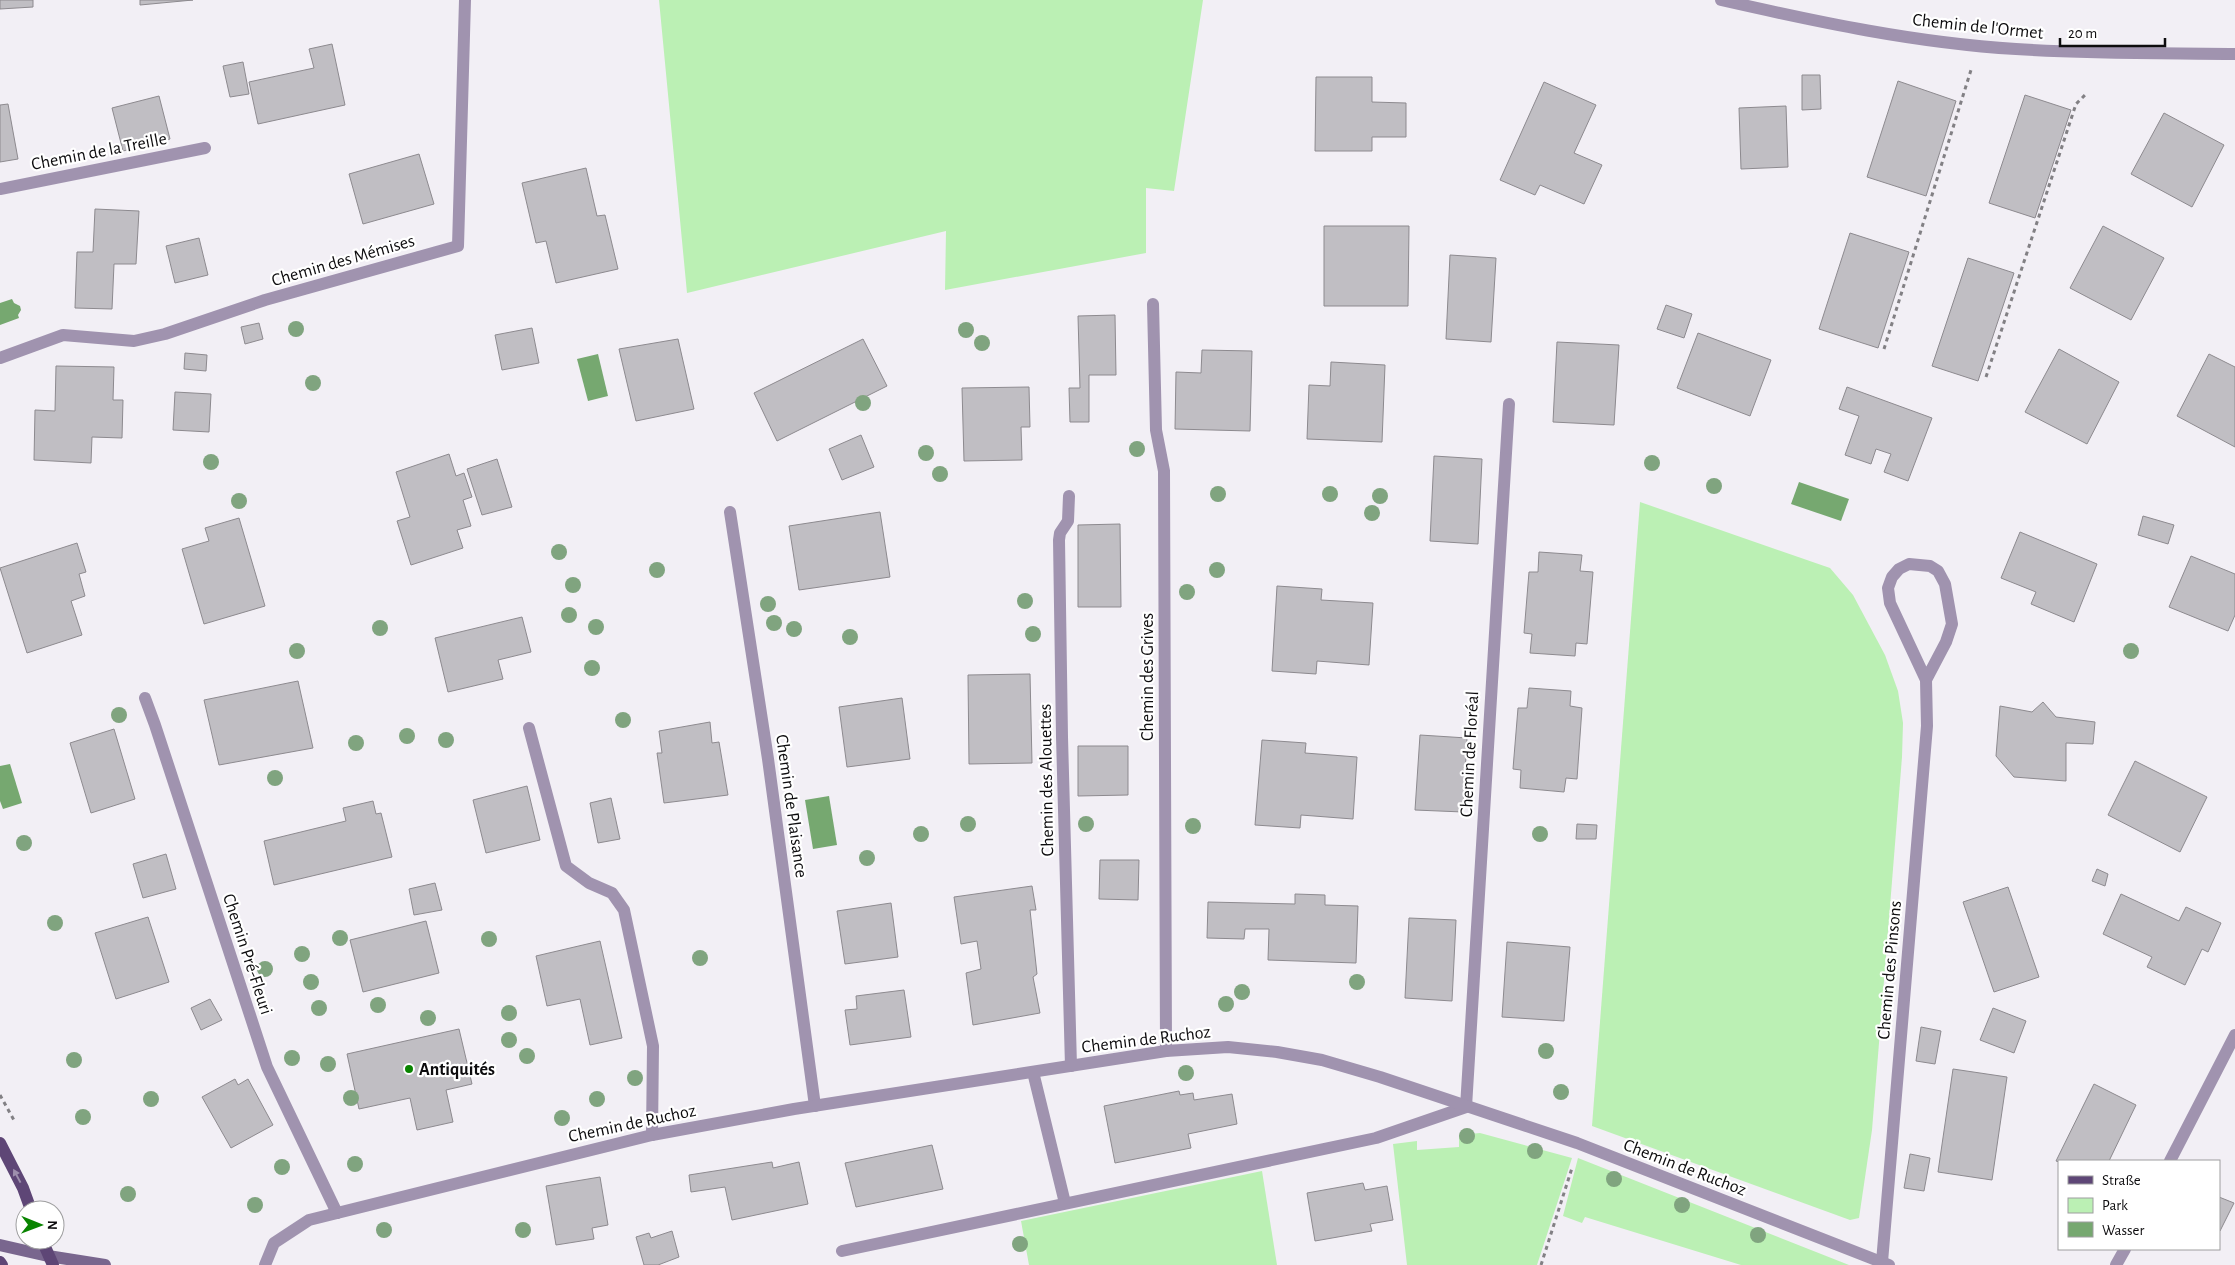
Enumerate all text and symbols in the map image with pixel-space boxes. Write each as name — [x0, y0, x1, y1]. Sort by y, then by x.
street label: Chemin de l'Ormet — [1912, 11, 2044, 43]
scale bar — [2060, 15, 2165, 47]
text: 20 m — [2068, 26, 2097, 41]
street label: Chemin de la Treille — [30, 130, 168, 174]
street label: Chemin des Mémises — [270, 232, 417, 290]
street label: Chemin des Grives — [1139, 613, 1157, 741]
street label: Chemin de Floréal — [1458, 690, 1482, 818]
street label: Chemin des Alouettes — [1037, 704, 1057, 856]
street label: Chemin de Plaisance — [772, 733, 810, 879]
street label: Chemin Pré-Fleuri — [219, 892, 275, 1017]
street label: Chemin des Pinsons — [1875, 900, 1905, 1040]
street label: Chemin de Ruchoz — [1081, 1023, 1212, 1057]
place label: Antiquités — [419, 1061, 495, 1079]
marker: Antiquités — [403, 1063, 415, 1075]
street label: Chemin de Ruchoz — [567, 1102, 698, 1146]
street label: Chemin de Ruchoz — [1621, 1136, 1748, 1200]
legend — [2058, 1160, 2220, 1250]
one-way arrow — [13, 1169, 21, 1183]
text: Straße — [2102, 1173, 2141, 1188]
text: Park — [2102, 1198, 2128, 1213]
north arrow — [15, 1200, 65, 1250]
text: N — [45, 1220, 59, 1230]
text: Wasser — [2102, 1223, 2145, 1238]

